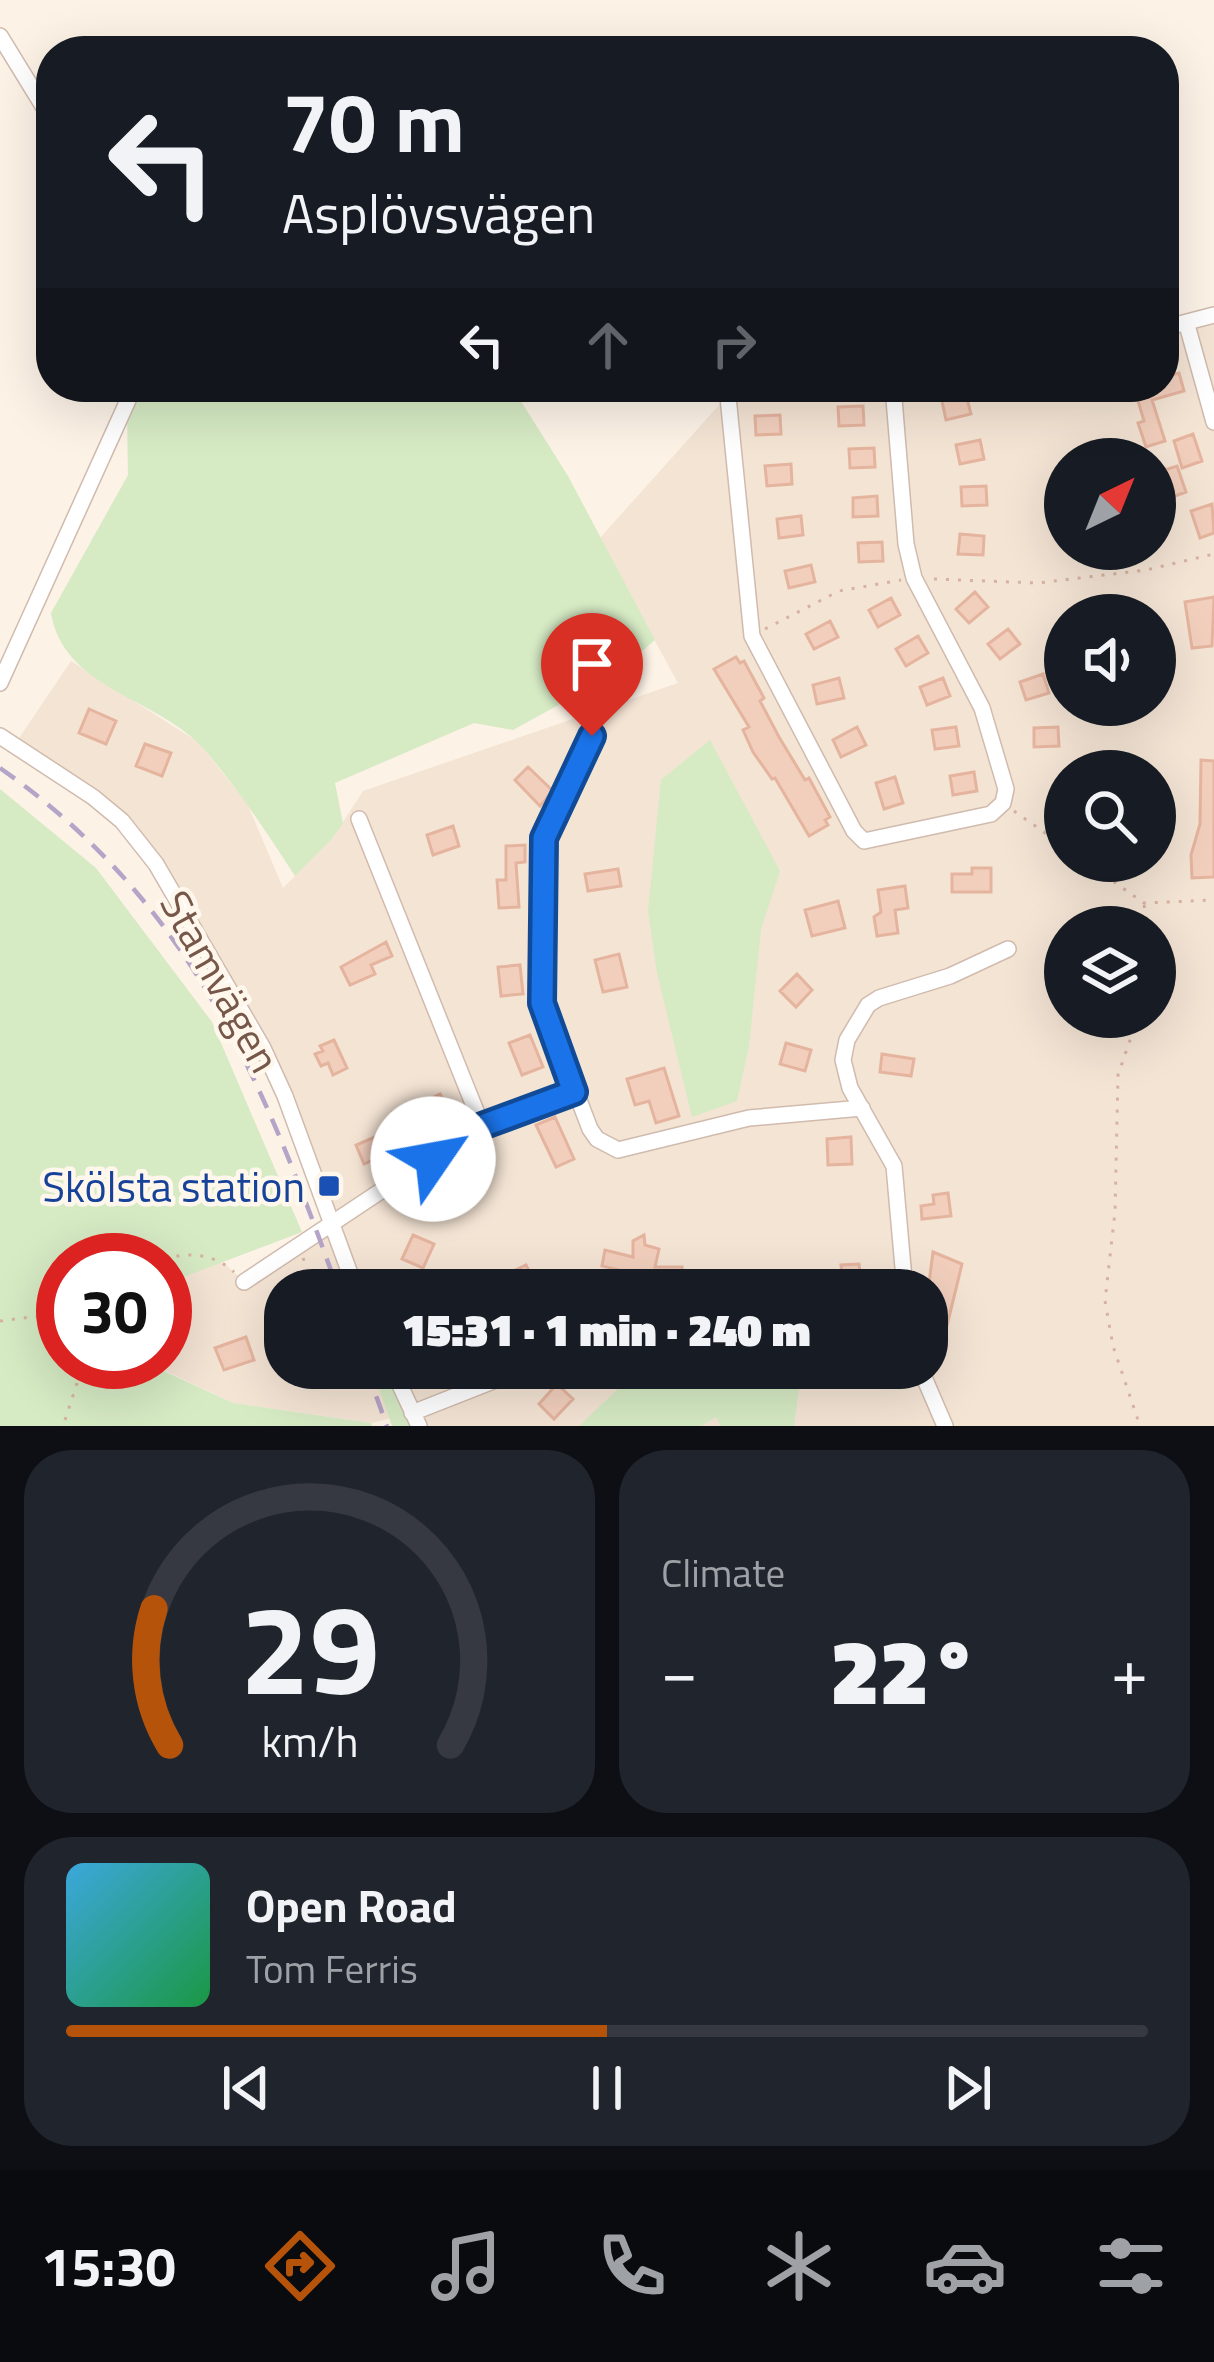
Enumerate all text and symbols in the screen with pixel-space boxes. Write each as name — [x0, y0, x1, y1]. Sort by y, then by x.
text: 70 m — [282, 57, 465, 185]
icon: left — [84, 84, 240, 240]
text: Asplövsvägen — [282, 172, 595, 254]
icon: left — [449, 312, 515, 378]
icon: ahead — [575, 312, 641, 378]
icon: right — [701, 312, 767, 378]
north arrow — [1044, 438, 1176, 570]
map controls — [1044, 438, 1176, 1038]
button: sound — [1044, 594, 1176, 726]
pin — [541, 613, 643, 736]
icon: arrive — [559, 631, 625, 697]
button: search — [1044, 750, 1176, 882]
street label: Stamvägen — [145, 878, 297, 1084]
button: layers — [1044, 906, 1176, 1038]
position arrow — [370, 1096, 496, 1222]
place label: Skölsta station — [42, 1154, 305, 1218]
marker: Skölsta station — [316, 1173, 342, 1199]
speed limit sign: 30 — [36, 1233, 192, 1389]
text: 15:31 · 1 min · 240 m — [402, 1295, 810, 1363]
text: Climate — [661, 1543, 785, 1602]
text: 29 — [240, 1553, 379, 1742]
text: 22° — [830, 1602, 979, 1739]
text: − — [661, 1620, 698, 1721]
text: + — [1111, 1620, 1148, 1721]
text: km/h — [261, 1707, 358, 1773]
text: Open Road — [246, 1871, 457, 1939]
text: Tom Ferris — [246, 1939, 418, 1998]
icon: previous — [213, 2055, 279, 2121]
icon: pause — [574, 2055, 640, 2121]
icon: next — [935, 2055, 1001, 2121]
icon: directions — [258, 2224, 342, 2308]
icon: music — [424, 2224, 508, 2308]
icon: phone — [590, 2224, 674, 2308]
icon: climate — [757, 2224, 841, 2308]
icon: car — [923, 2224, 1007, 2308]
icon: filters — [1089, 2224, 1173, 2308]
text: 15:30 — [41, 2225, 176, 2307]

